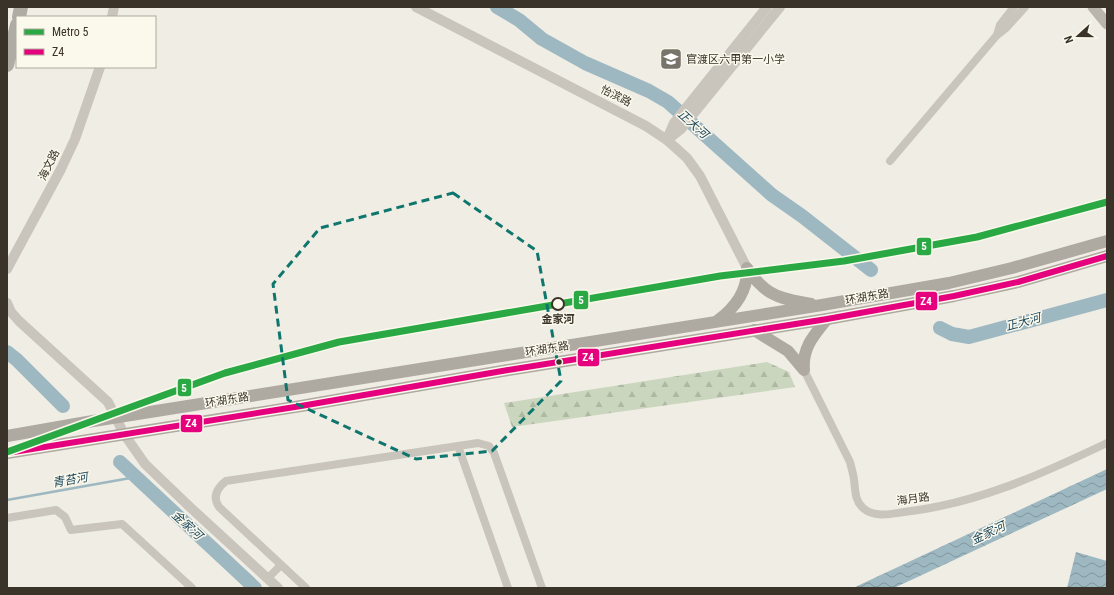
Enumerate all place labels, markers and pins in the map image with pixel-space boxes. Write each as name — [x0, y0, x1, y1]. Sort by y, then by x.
school or university icon: 官渡区六甲第一小学 — [658, 46, 684, 72]
place label: 官渡区六甲第一小学 — [686, 53, 785, 66]
marker: 金家河 — [551, 297, 565, 311]
place label: 金家河 — [542, 313, 575, 326]
unlabelled marker — [554, 357, 564, 367]

